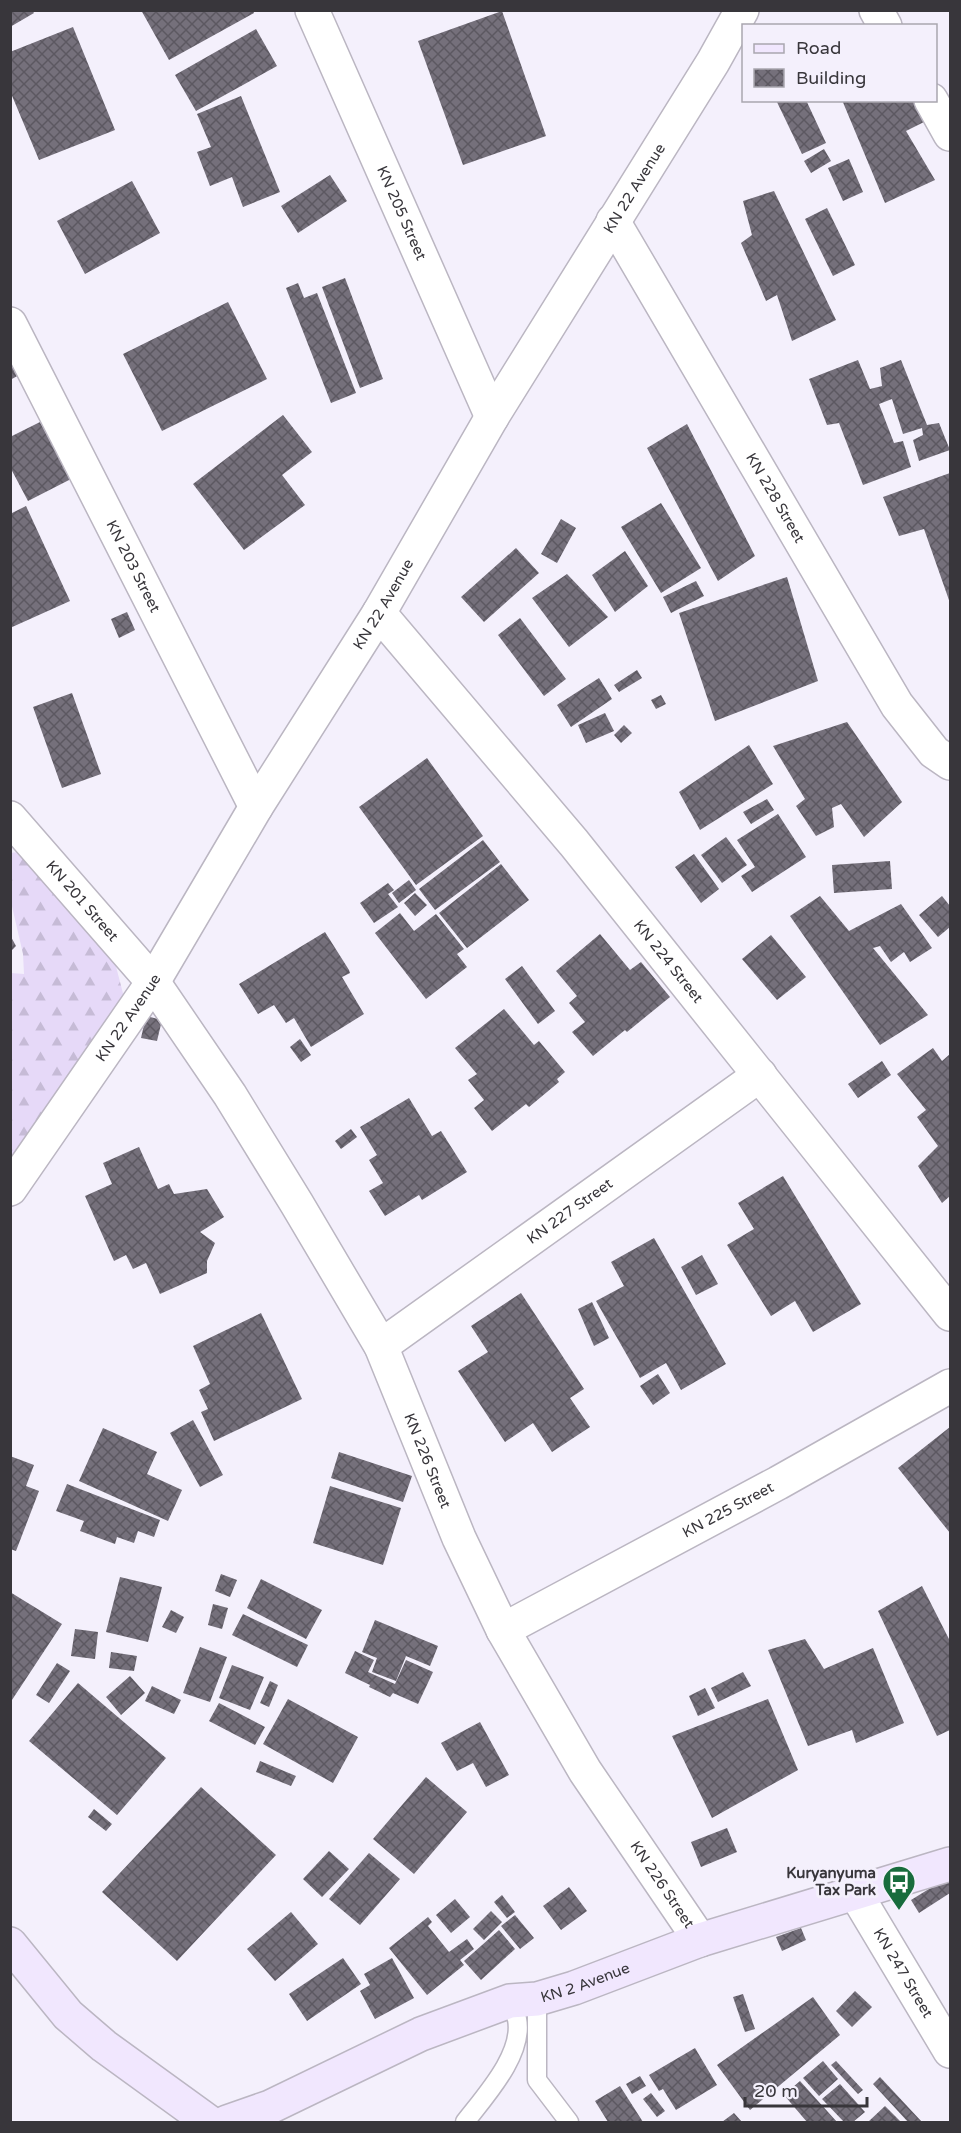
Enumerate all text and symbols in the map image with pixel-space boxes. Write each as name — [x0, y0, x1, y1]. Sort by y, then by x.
legend — [742, 24, 937, 102]
text: Road — [796, 37, 841, 59]
text: Building — [796, 67, 866, 89]
street label: KN 22 Avenue — [600, 140, 669, 237]
street label: KN 205 Street — [373, 163, 431, 263]
street label: KN 228 Street — [742, 450, 809, 546]
street label: KN 203 Street — [102, 517, 165, 616]
street label: KN 22 Avenue — [349, 556, 417, 653]
street label: KN 201 Street — [42, 857, 122, 945]
street label: KN 224 Street — [630, 916, 707, 1007]
street label: KN 22 Avenue — [92, 971, 165, 1065]
street label: KN 227 Street — [523, 1174, 616, 1248]
street label: KN 226 Street — [400, 1410, 455, 1511]
street label: KN 225 Street — [679, 1478, 777, 1542]
street label: KN 226 Street — [626, 1838, 698, 1932]
place label: Kuryanyuma Tax Park — [786, 1864, 876, 1899]
bus stop icon: Kuryanyuma Tax Park — [881, 1864, 917, 1911]
street label: KN 247 Street — [870, 1925, 937, 2021]
street label: KN 2 Avenue — [538, 1959, 632, 2006]
scale bar — [745, 2070, 866, 2108]
text: 20 m — [754, 2080, 798, 2102]

